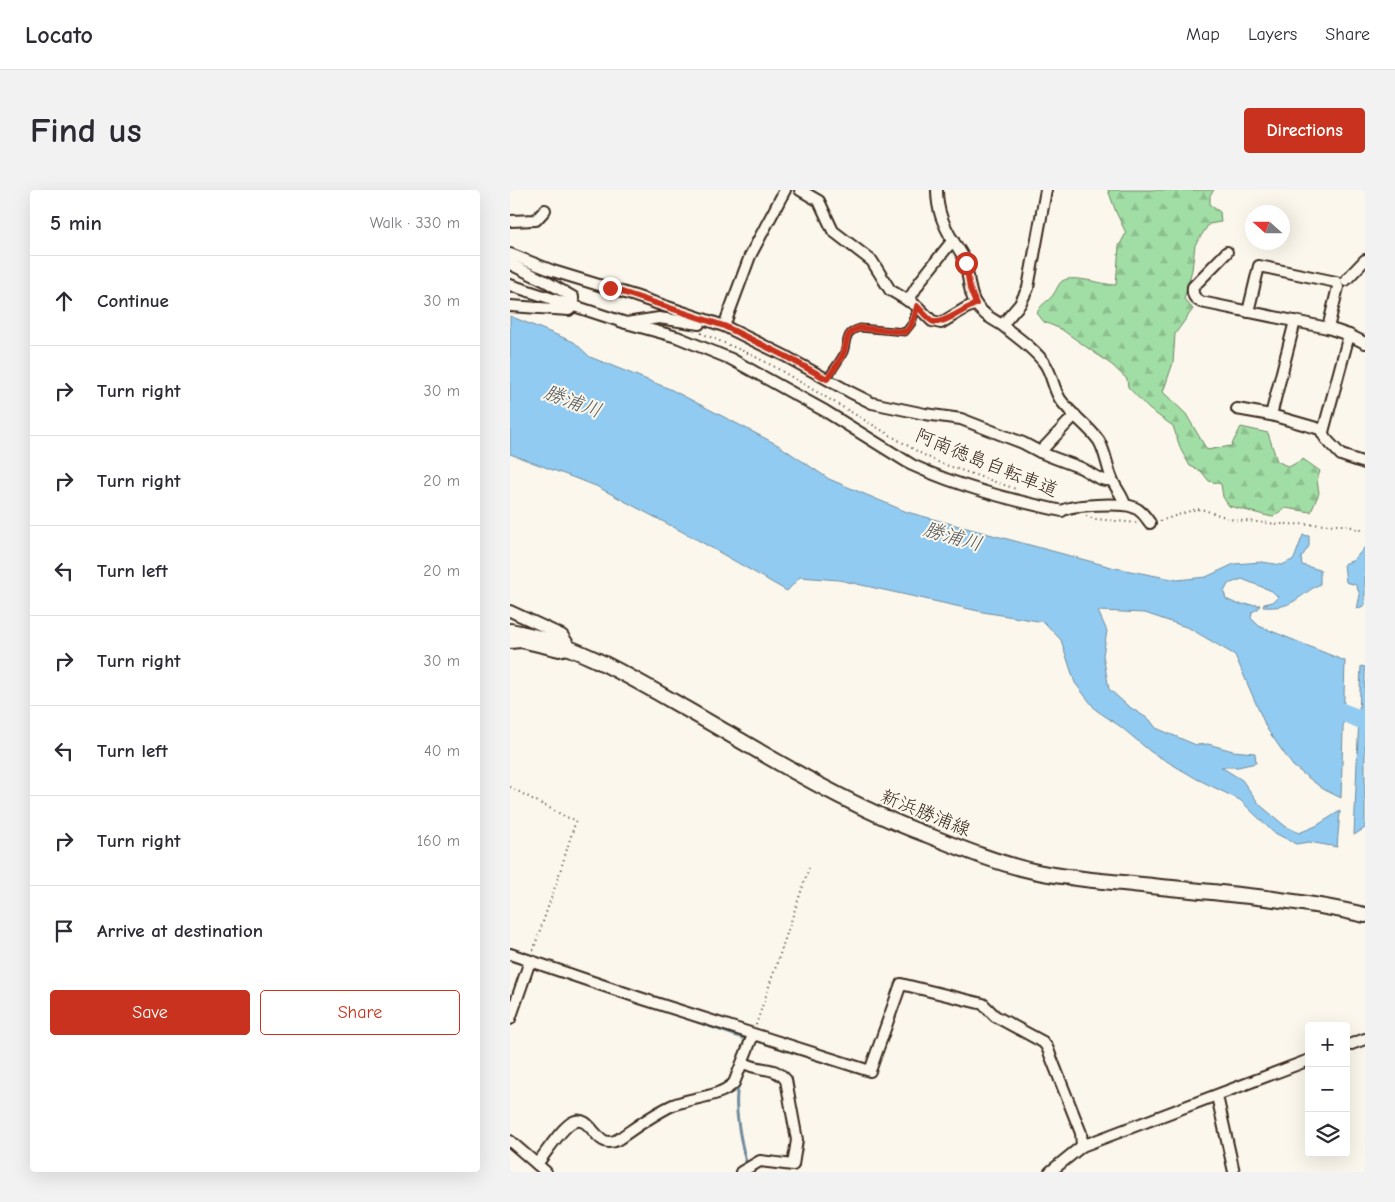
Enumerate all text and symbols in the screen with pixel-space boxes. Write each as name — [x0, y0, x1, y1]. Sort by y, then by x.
text: Locato — [25, 21, 93, 49]
text: Map — [1186, 24, 1220, 45]
text: Layers — [1248, 24, 1297, 45]
text: Share — [1325, 24, 1370, 45]
button: Directions — [1244, 108, 1365, 153]
text: Find us — [30, 110, 142, 151]
north arrow — [1245, 205, 1290, 250]
text: 5 min — [50, 211, 102, 235]
text: Walk · 330 m — [370, 214, 460, 232]
route start — [955, 252, 978, 275]
route end — [599, 277, 622, 300]
icon: ahead — [50, 287, 78, 315]
text: Continue — [97, 290, 169, 312]
text: 30 m — [424, 292, 460, 310]
icon: right — [50, 377, 78, 405]
text: Turn right — [97, 380, 181, 402]
water label: 勝浦川 — [541, 380, 605, 423]
text: 30 m — [424, 382, 460, 400]
street label: 阿南徳島自転車道 — [912, 424, 1061, 502]
icon: right — [50, 467, 78, 495]
text: Turn right — [97, 470, 181, 492]
text: 20 m — [423, 472, 460, 490]
water label: 勝浦川 — [921, 517, 985, 556]
icon: left — [50, 557, 78, 585]
text: Turn left — [97, 560, 168, 582]
text: 20 m — [423, 562, 460, 580]
icon: right — [50, 647, 78, 675]
text: Turn right — [97, 650, 181, 672]
text: 30 m — [424, 652, 460, 670]
icon: left — [50, 737, 78, 765]
text: Turn left — [97, 740, 168, 762]
text: 40 m — [424, 742, 460, 760]
street label: 新浜勝浦線 — [877, 785, 974, 841]
icon: right — [50, 827, 78, 855]
text: Turn right — [97, 830, 181, 852]
text: 160 m — [417, 832, 460, 850]
icon: arrive — [50, 917, 78, 945]
text: Arrive at destination — [97, 920, 263, 942]
button: Save — [50, 990, 250, 1035]
button: Share — [260, 990, 460, 1035]
map controls — [1305, 1022, 1350, 1157]
button: + — [1305, 1022, 1350, 1067]
button: − — [1305, 1067, 1350, 1112]
button: layers — [1305, 1112, 1350, 1157]

